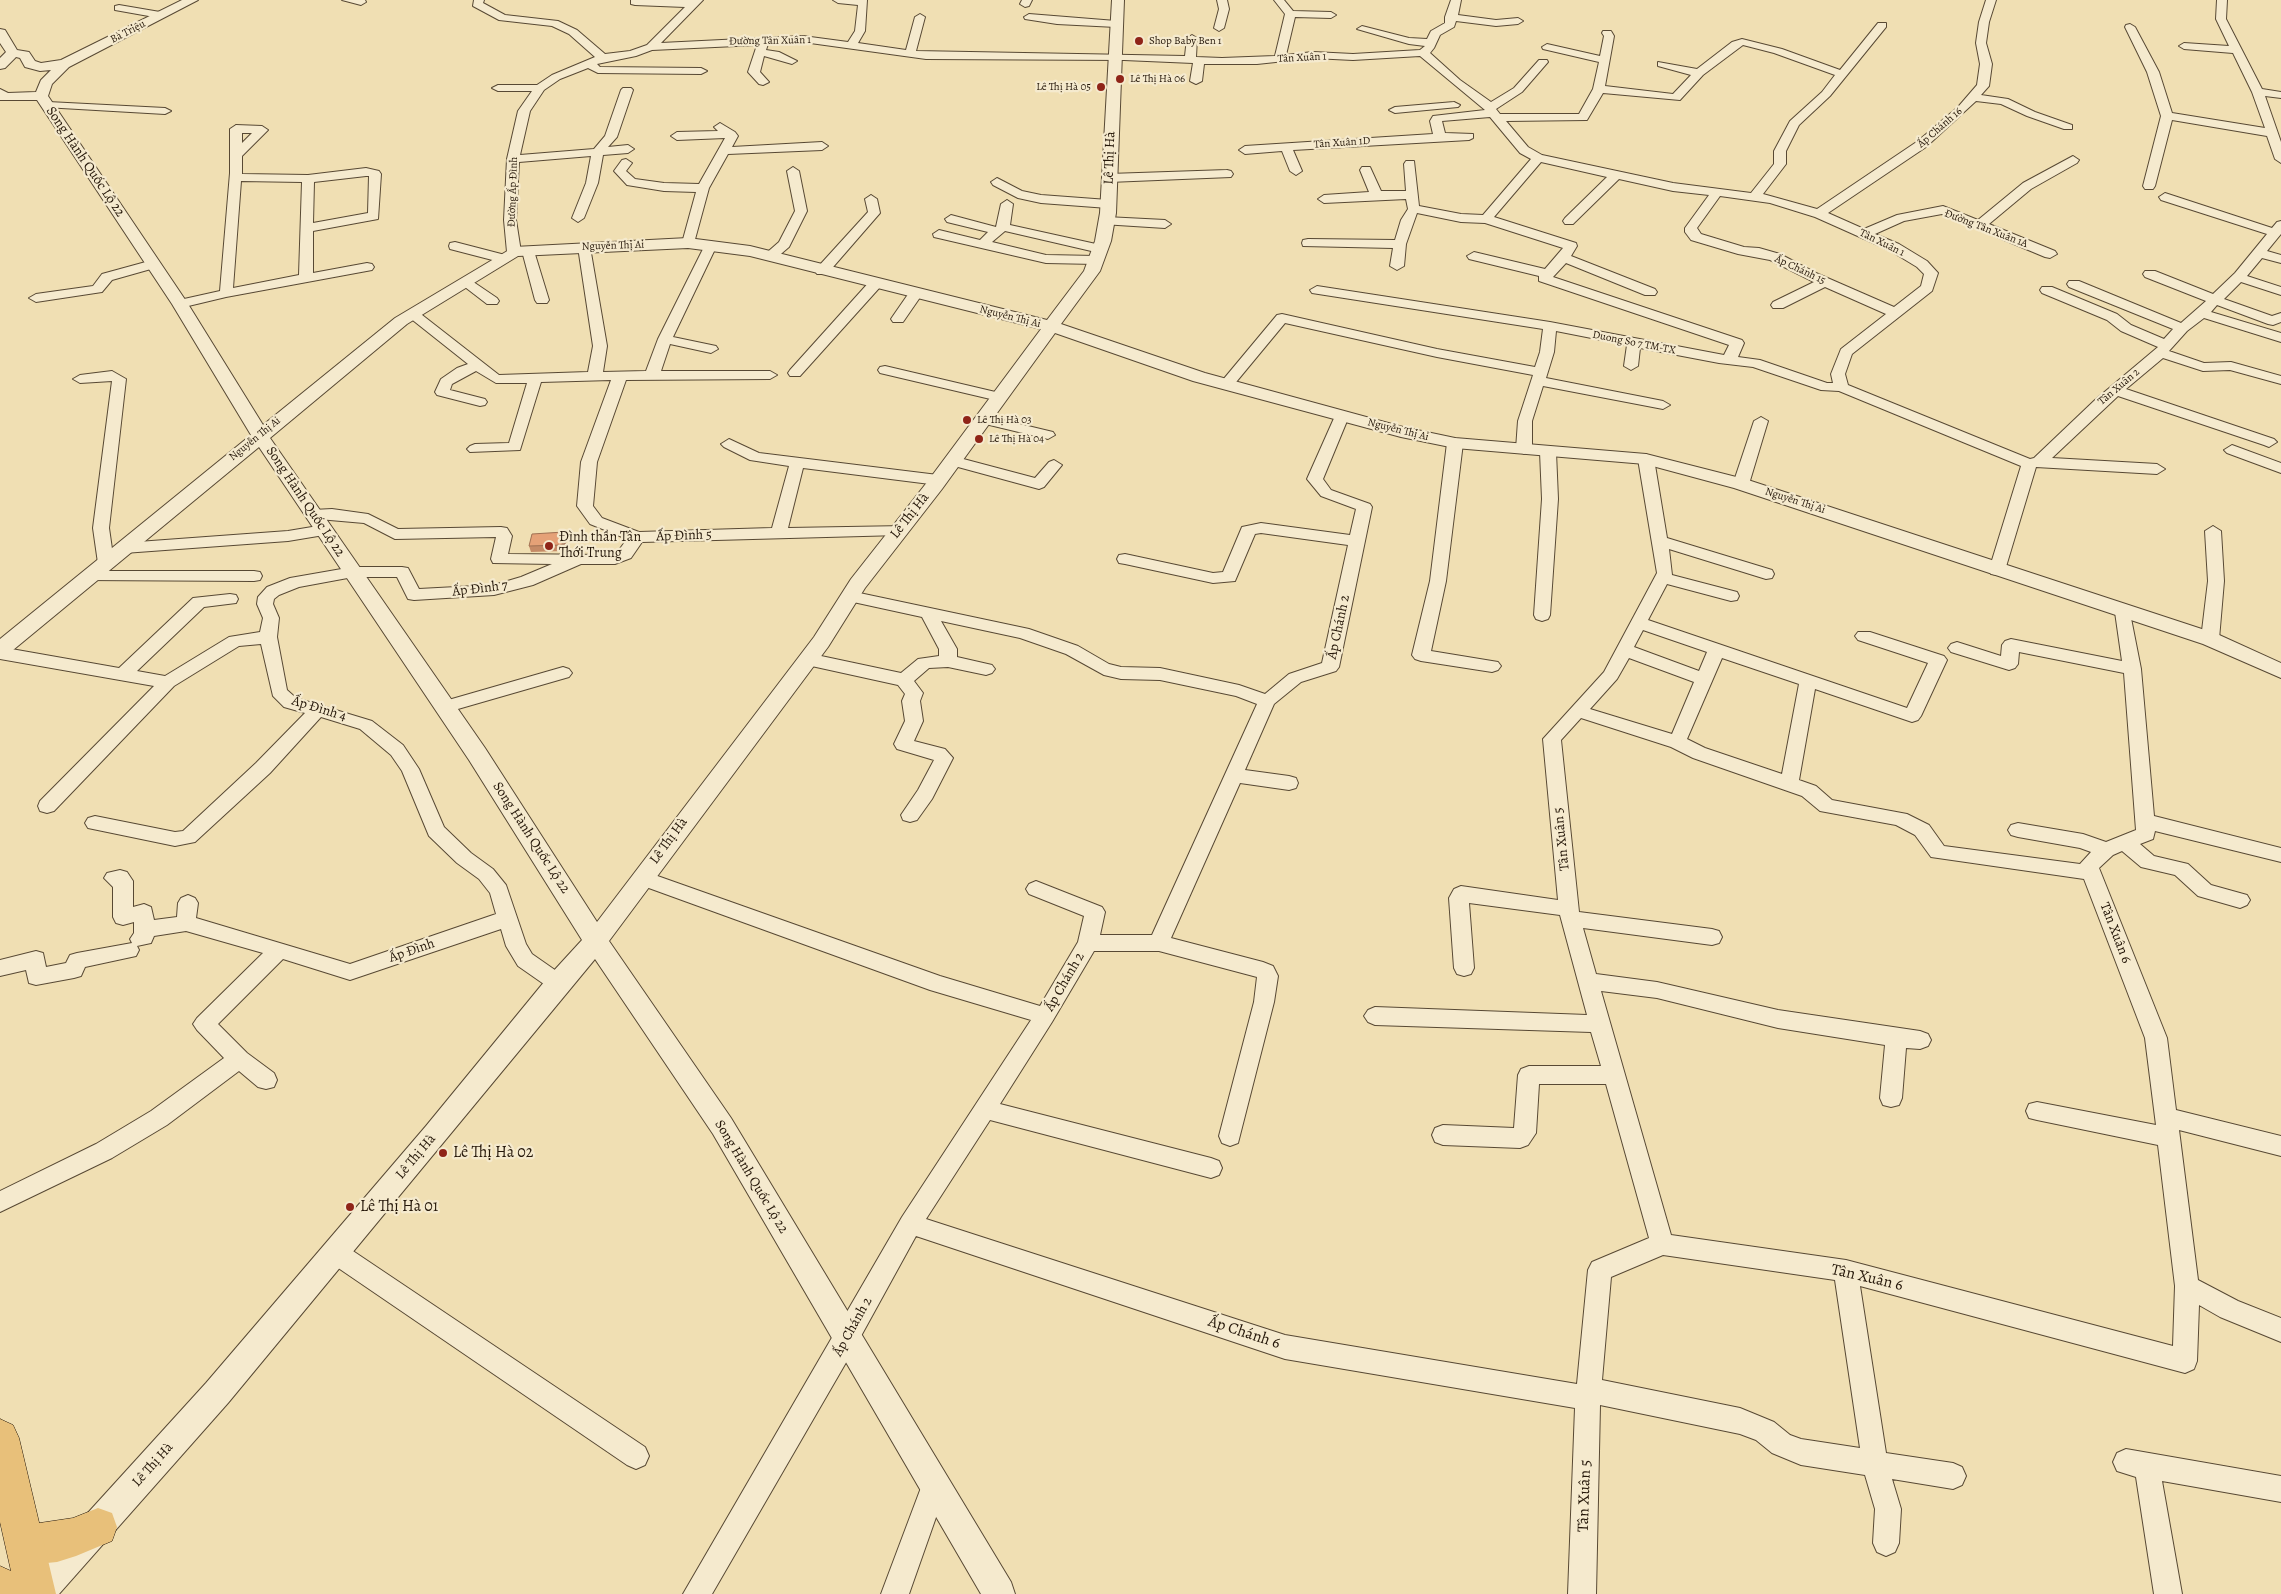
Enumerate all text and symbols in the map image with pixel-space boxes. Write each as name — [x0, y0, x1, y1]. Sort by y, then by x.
street label: Bà Triệu — [108, 18, 148, 46]
street label: Đường Tân Xuân 1 — [729, 34, 811, 48]
place label: Shop Baby Ben 1 — [1149, 34, 1222, 48]
marker: Shop Baby Ben 1 — [1133, 35, 1145, 47]
street label: Tân Xuân 1 — [1277, 50, 1327, 66]
place label: Lê Thị Hà 06 — [1130, 72, 1185, 86]
marker: Lê Thị Hà 06 — [1114, 73, 1126, 85]
place label: Lê Thị Hà 05 — [1036, 80, 1091, 94]
marker: Lê Thị Hà 05 — [1095, 81, 1107, 93]
street label: Song Hành Quốc Lộ 22 — [42, 104, 128, 220]
street label: Ấp Chánh 16 — [1915, 105, 1965, 151]
street label: Lê Thị Hà — [1101, 131, 1119, 185]
street label: Tân Xuân 1D — [1313, 134, 1371, 152]
street label: Đường Ấp Đình — [505, 157, 521, 227]
street label: Đường Tân Xuân 1A — [1942, 207, 2030, 251]
street label: Tân Xuân 1 — [1857, 226, 1907, 260]
street label: Nguyễn Thị Ai — [582, 238, 644, 254]
street label: Ấp Chánh 15 — [1772, 252, 1828, 288]
street label: Nguyễn Thị Ai — [978, 303, 1042, 331]
street label: Duong So 7 TM-TX — [1591, 328, 1677, 358]
street label: Tân Xuân 2 — [2095, 366, 2143, 408]
place label: Lê Thị Hà 03 — [977, 413, 1032, 427]
street label: Nguyễn Thị Ai — [227, 414, 283, 464]
marker: Lê Thị Hà 03 — [961, 414, 973, 426]
street label: Nguyễn Thị Ai — [1366, 416, 1430, 444]
place label: Lê Thị Hà 04 — [989, 432, 1044, 446]
marker: Lê Thị Hà 04 — [973, 433, 985, 445]
street label: Song Hành Quốc Lộ 22 — [262, 444, 348, 560]
street label: Nguyễn Thị Ai — [1763, 485, 1827, 517]
street label: Lê Thị Hà — [887, 490, 933, 542]
street label: Ấp Đình 5 — [656, 527, 712, 545]
place label: Đình thần Tân Thới Trung — [559, 530, 641, 562]
marker: Đình thần Tân Thới Trung — [543, 540, 555, 552]
street label: Ấp Đình 7 — [451, 577, 509, 601]
street label: Ấp Chánh 2 — [1324, 593, 1354, 661]
street label: Ấp Đình 4 — [290, 693, 348, 725]
street label: Song Hành Quốc Lộ 22 — [489, 779, 573, 897]
street label: Tân Xuân 5 — [1550, 807, 1574, 871]
street label: Lê Thị Hà — [646, 814, 692, 868]
street label: Tân Xuân 6 — [2096, 900, 2134, 966]
street label: Ấp Đình — [387, 935, 437, 967]
street label: Ấp Chánh 2 — [1041, 949, 1089, 1015]
street label: Song Hành Quốc Lộ 22 — [710, 1117, 792, 1237]
street label: Lê Thị Hà — [392, 1131, 440, 1183]
place label: Lê Thị Hà 02 — [453, 1143, 533, 1163]
marker: Lê Thị Hà 02 — [437, 1147, 449, 1159]
place label: Lê Thị Hà 01 — [360, 1197, 438, 1217]
marker: Lê Thị Hà 01 — [344, 1201, 356, 1213]
street label: Tân Xuân 6 — [1829, 1260, 1905, 1296]
street label: Ấp Chánh 2 — [830, 1294, 876, 1360]
street label: Ấp Chánh 6 — [1206, 1312, 1282, 1354]
street label: Lê Thị Hà — [129, 1439, 177, 1491]
street label: Tân Xuân 5 — [1574, 1459, 1596, 1533]

